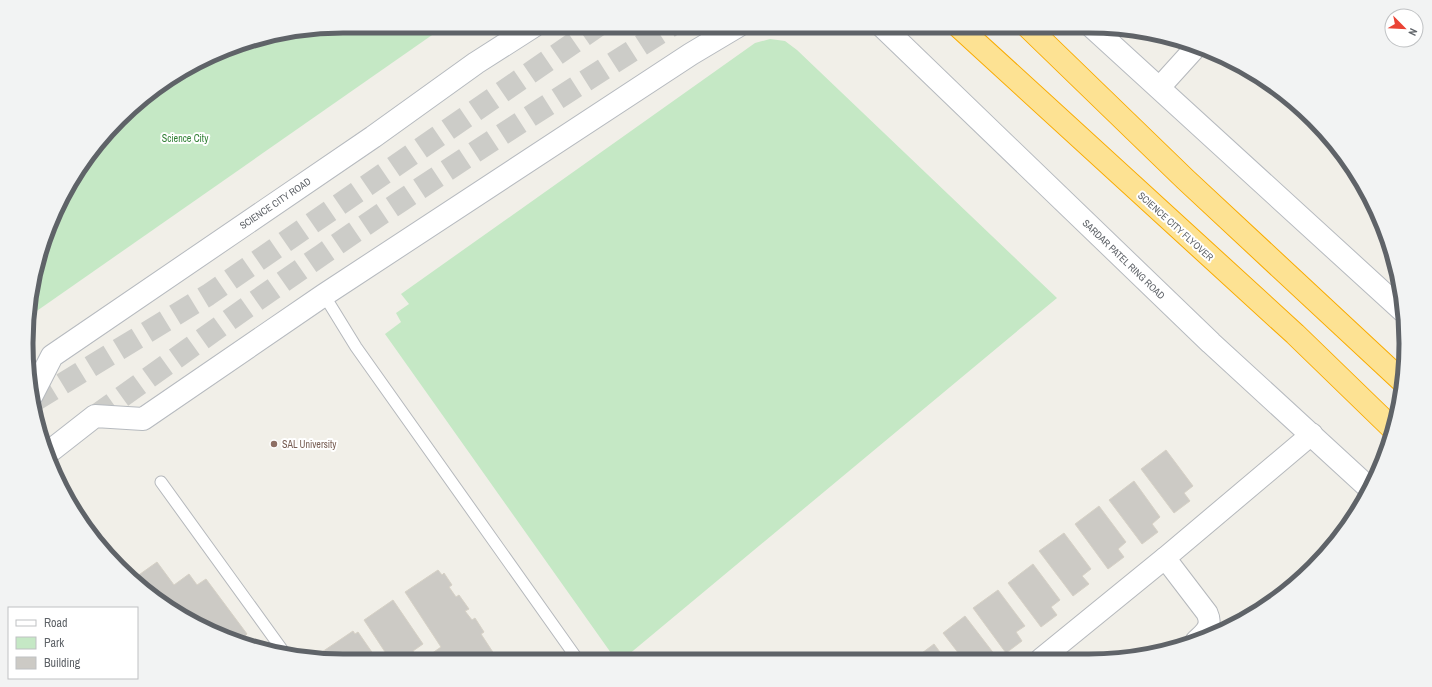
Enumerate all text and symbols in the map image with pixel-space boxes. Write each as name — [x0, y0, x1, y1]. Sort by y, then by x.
north arrow — [1384, 8, 1424, 48]
text: N — [1405, 26, 1421, 38]
park label: Science City — [162, 132, 209, 145]
street label: SCIENCE CITY ROAD — [237, 175, 313, 232]
street label: SCIENCE CITY FLYOVER — [1135, 189, 1216, 264]
street label: SARDAR PATEL RING ROAD — [1080, 217, 1168, 302]
place label: SAL University — [282, 438, 337, 451]
marker: SAL University — [269, 439, 279, 449]
legend — [8, 607, 138, 679]
text: Road — [44, 615, 68, 631]
text: Park — [44, 635, 64, 651]
text: Building — [44, 655, 81, 671]

